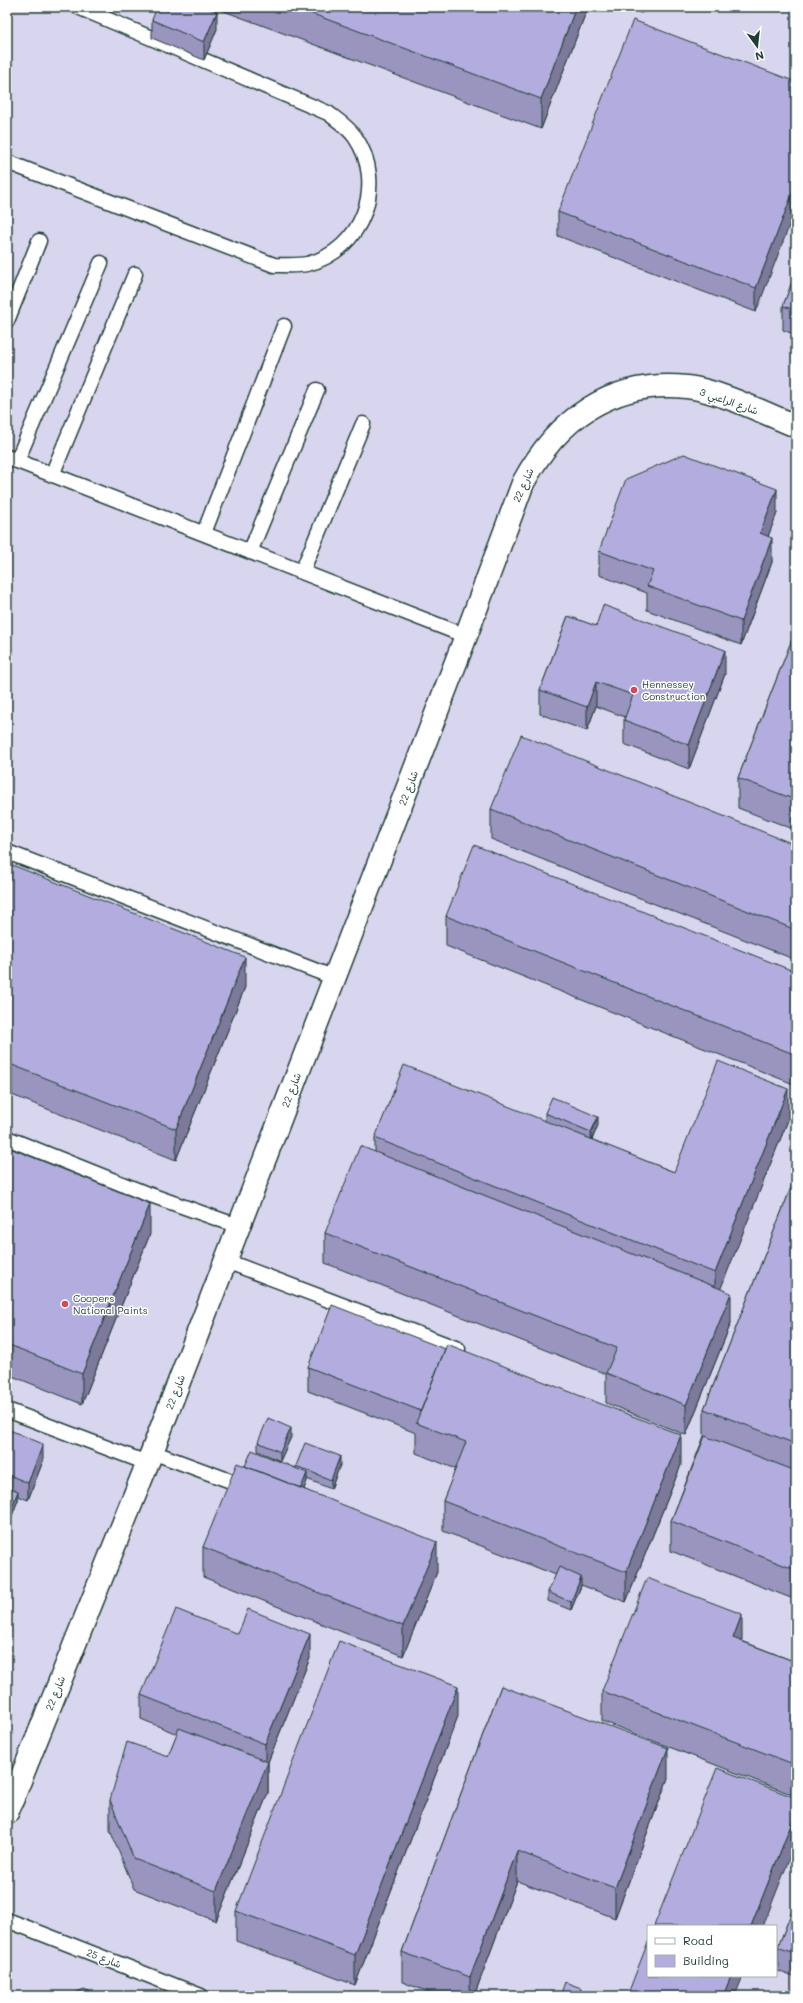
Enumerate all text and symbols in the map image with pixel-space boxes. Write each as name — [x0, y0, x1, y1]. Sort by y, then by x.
north arrow — [737, 26, 777, 66]
text: N — [754, 48, 766, 64]
street label: شارع الراعبي 3 — [697, 384, 760, 420]
street label: شارع 22 — [509, 465, 538, 505]
place label: Hennessey Construction — [642, 677, 705, 703]
marker: Hennessey Construction — [629, 685, 639, 695]
street label: شارع 22 — [395, 768, 422, 808]
street label: شارع 22 — [278, 1070, 305, 1110]
place label: Coopers National Paints — [73, 1291, 148, 1317]
marker: Coopers National Paints — [60, 1299, 70, 1309]
street label: شارع 22 — [162, 1372, 189, 1412]
street label: شارع 22 — [42, 1673, 69, 1713]
legend — [647, 1925, 777, 1977]
text: Road — [683, 1932, 713, 1948]
street label: شارع 25 — [84, 1945, 124, 1972]
text: Building — [683, 1952, 729, 1968]

